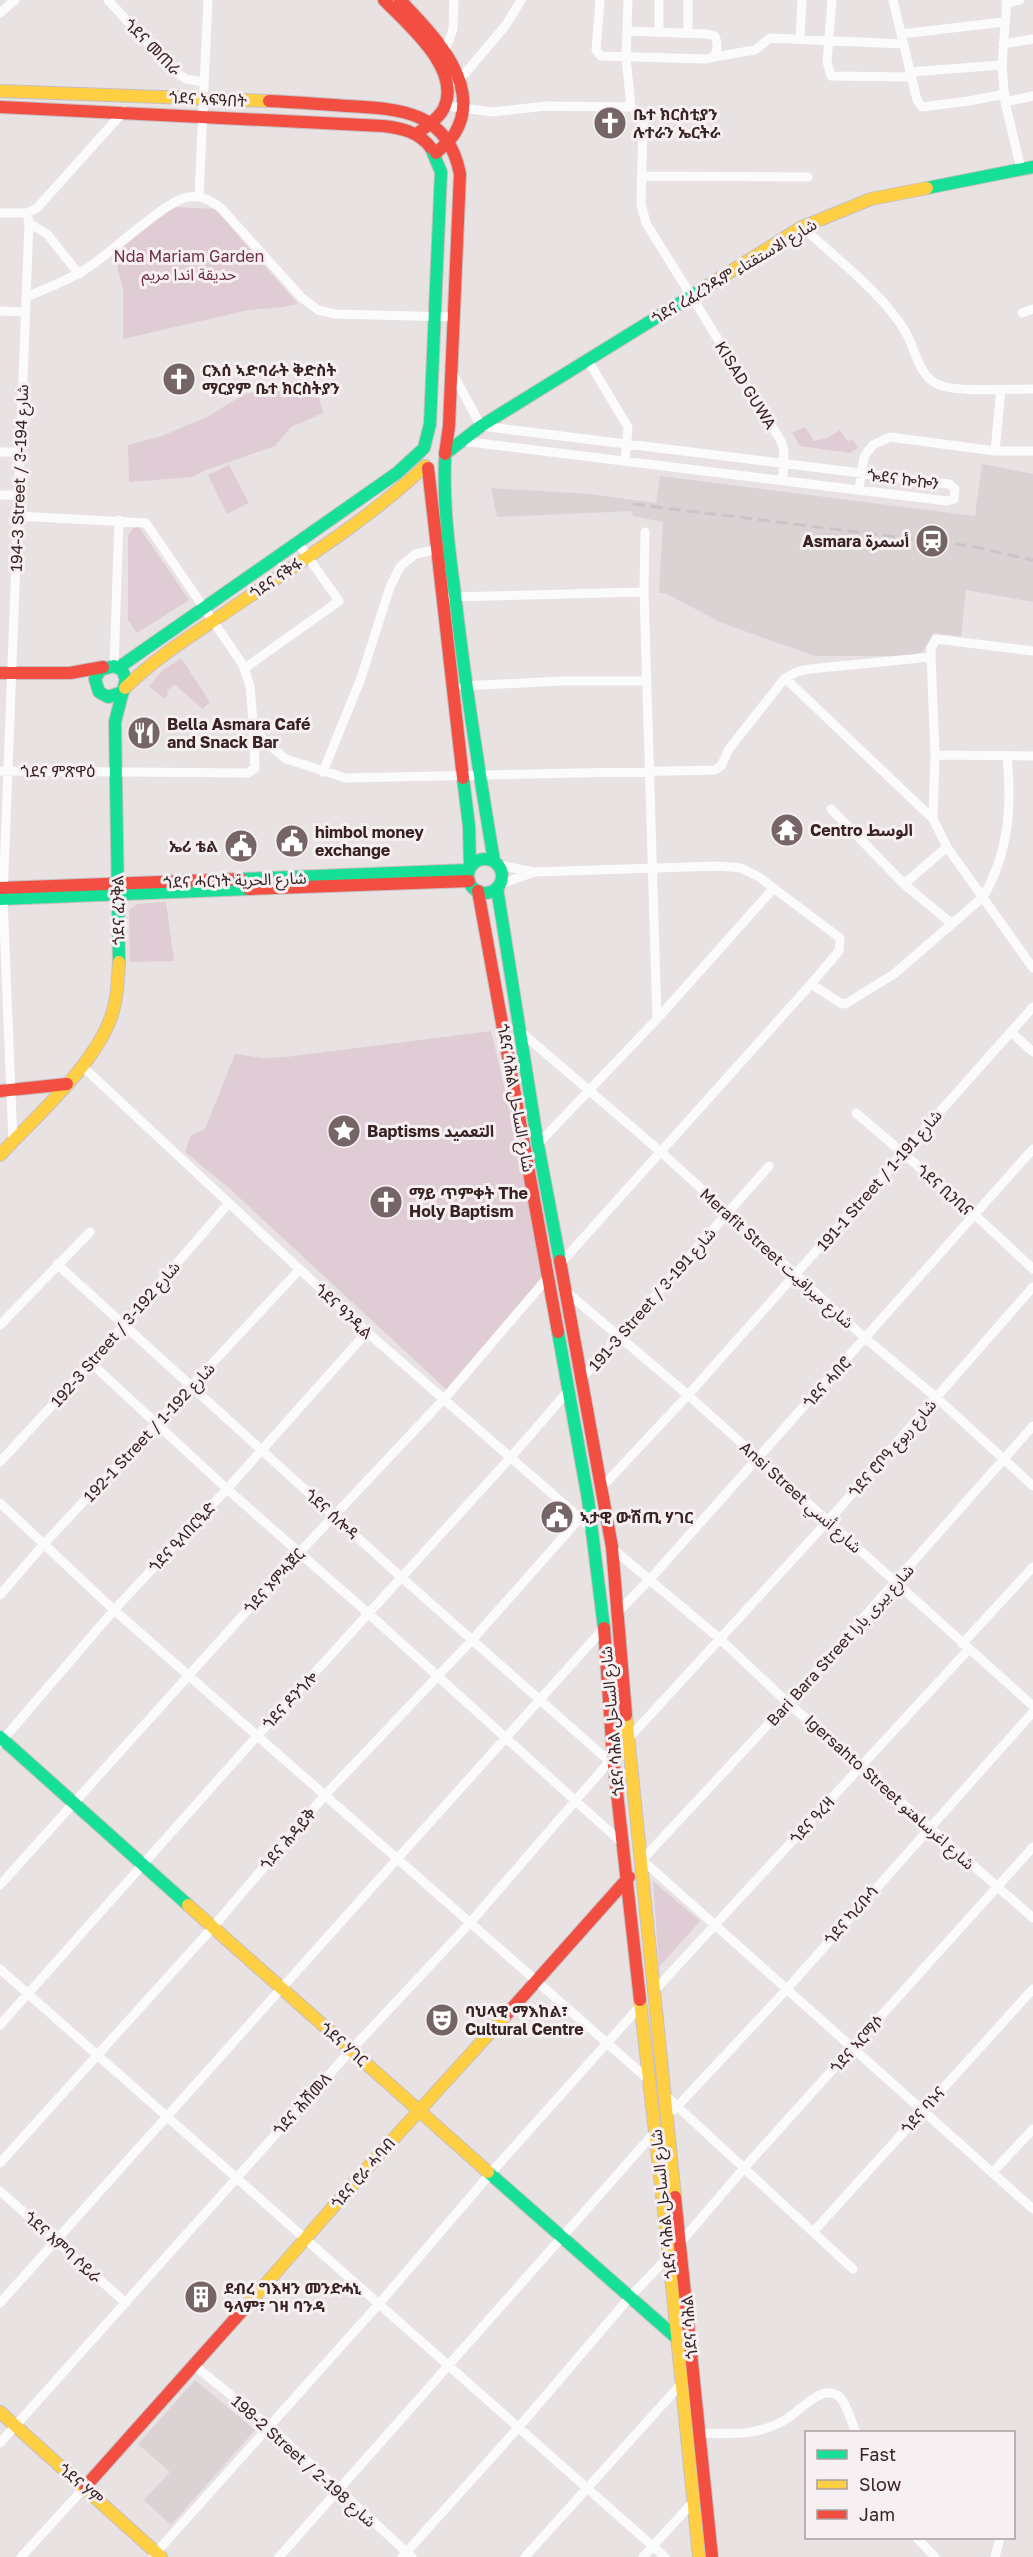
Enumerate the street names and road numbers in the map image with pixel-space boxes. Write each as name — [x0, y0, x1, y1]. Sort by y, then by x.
street label: ጎደና መጠራ — [120, 14, 186, 80]
street label: ጎደና ኣፍዓበት — [169, 87, 248, 111]
street label: ጎደና ረፈረንዱም شارع الاستقتاء — [648, 214, 822, 331]
street label: KISAD GUWA — [711, 337, 781, 433]
street label: 194-3 Street / شارع 194-3 — [6, 384, 35, 572]
street label: ጐደና ኰኰን — [866, 465, 940, 493]
street label: ጎደና ናቅፋ — [246, 553, 306, 603]
street label: ጎደና ምጽዋዕ — [21, 761, 95, 781]
street label: ጎደና ሓርነት شارع الحرية — [163, 868, 307, 895]
street label: ጎደና ፈንቅል — [107, 875, 129, 945]
street label: ጎደና ሳሕል شارع الساحل — [490, 1022, 539, 1174]
street label: 191-1 Street / شارع 191-1 — [812, 1105, 948, 1257]
street label: ጎደና ቢንቢና — [913, 1160, 977, 1220]
street label: Merafit Street شارع ميرافيت — [694, 1184, 858, 1335]
street label: 191-3 Street / شارع 191-3 — [584, 1223, 722, 1377]
street label: 192-3 Street / شارع 192-3 — [46, 1257, 186, 1413]
street label: ጎደና ዓንዲል — [311, 1279, 378, 1343]
street label: ጎደና ሓበሮ — [799, 1352, 856, 1412]
street label: 192-1 Street / شارع 192-1 — [79, 1358, 221, 1508]
street label: ጎደና ሮቦዓ شارع ربوع — [844, 1395, 942, 1503]
street label: Ansi Street شارع أنسي — [734, 1437, 866, 1559]
street label: ጎደና ሰሎዳ — [301, 1484, 363, 1544]
street label: ጎደና ዒላበርዒድ — [144, 1497, 220, 1576]
street label: ጎደና ኦምሓጀር — [239, 1544, 309, 1618]
street label: Bari Bara Street شارع بيرى بارا — [762, 1560, 920, 1732]
street label: ጎደና ሳሕል شارع الساحل — [595, 1645, 631, 1797]
street label: ጎደና ዶንጎሎ — [258, 1667, 322, 1733]
street label: Igersahto Street شارع اغرساهتو — [799, 1710, 979, 1876]
street label: ጎደና ዓረዛ — [785, 1792, 839, 1848]
street label: ጎደና ሕዳይቅ — [256, 1804, 320, 1874]
street label: ጎደና ካሪቡሳ — [820, 1881, 882, 1949]
street label: ጎደና ኣርማሶ — [826, 2011, 888, 2077]
street label: ጎደና ሃገር — [316, 2018, 372, 2070]
street label: ጎደና ሕሽመለ — [269, 2068, 336, 2139]
street label: ጎደና ባኑና — [897, 2082, 949, 2138]
street label: ጎደና ሳሕል شارع الساحل — [645, 2128, 684, 2280]
street label: ጎደና ሮራ ሓባብ — [327, 2133, 399, 2213]
street label: ጎደና እምባ ሶይራ — [20, 2207, 106, 2287]
street label: ጎደና ሳሕል — [676, 2294, 702, 2360]
street label: 198-2 Street / شارع 198-2 — [226, 2391, 380, 2533]
street label: ጎደና ሃም — [55, 2459, 107, 2509]

